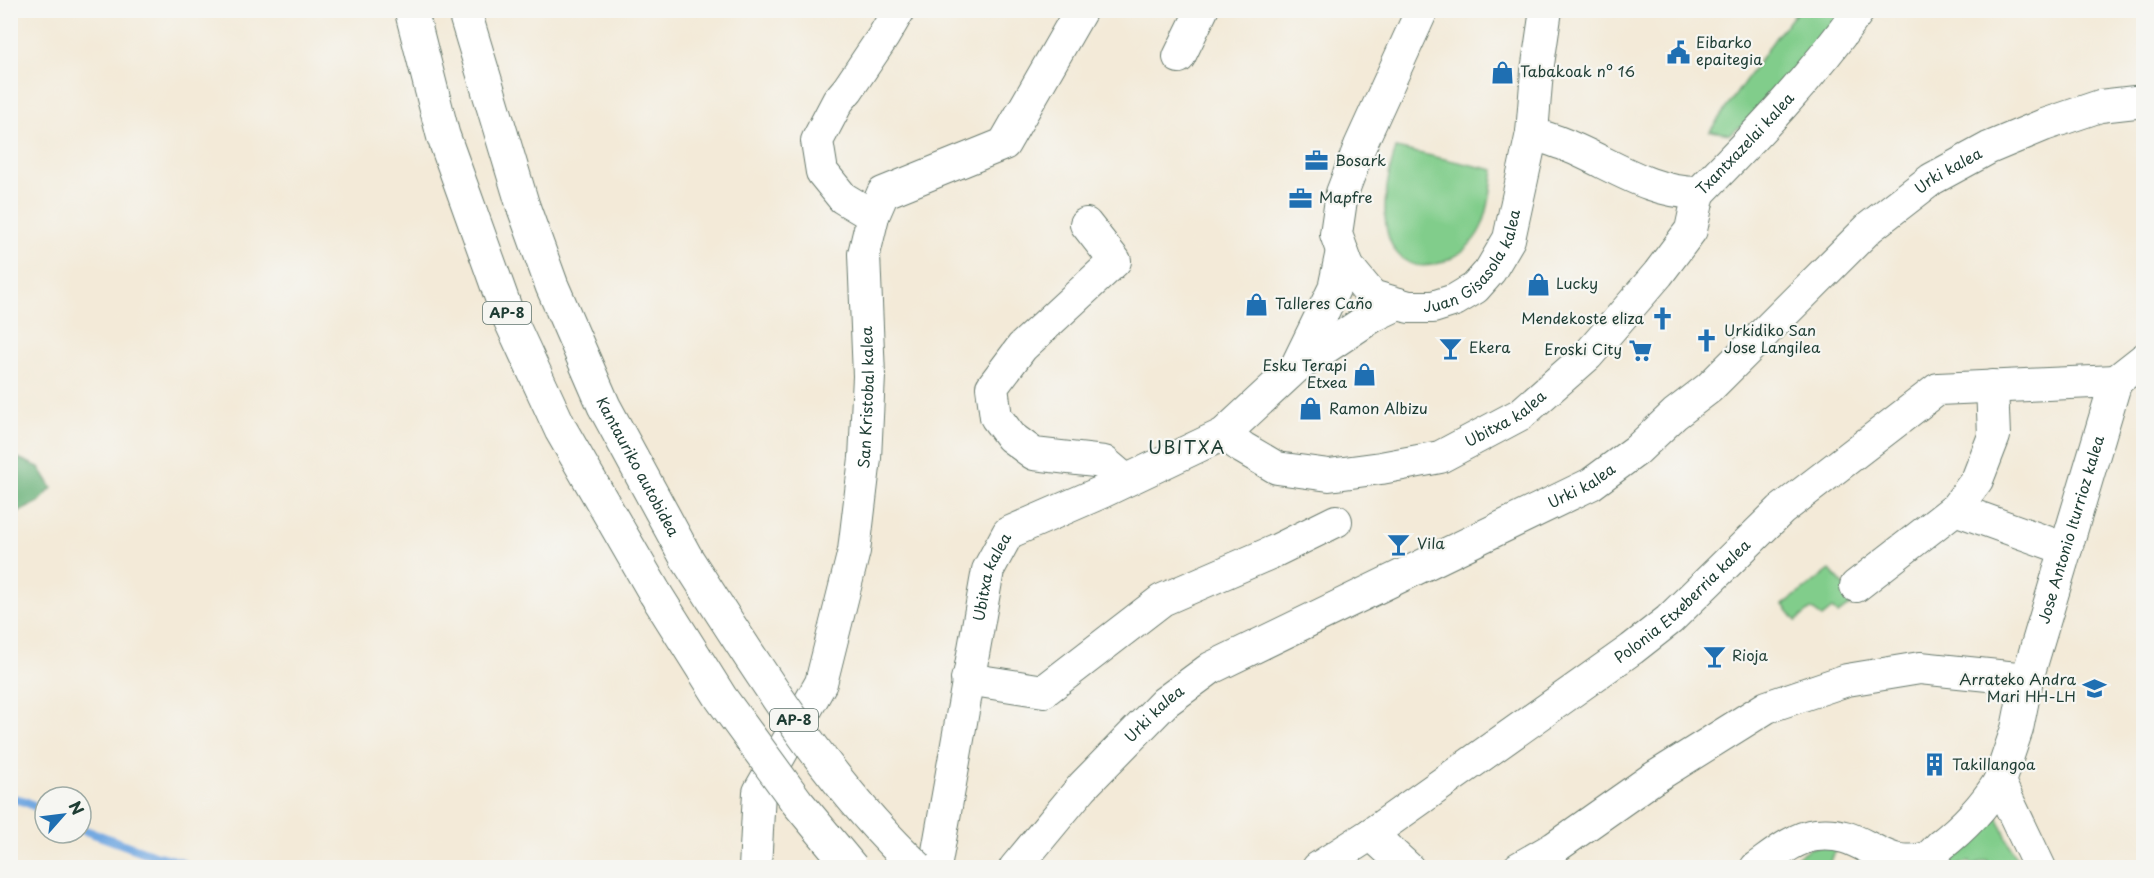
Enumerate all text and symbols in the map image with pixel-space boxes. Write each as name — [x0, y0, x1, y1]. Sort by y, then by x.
place label: Eibarko epaitegia — [1696, 30, 1763, 70]
public building icon: Eibarko epaitegia — [1665, 39, 1691, 65]
shop icon: Tabakoak nº 16 — [1489, 59, 1515, 85]
place label: Tabakoak nº 16 — [1520, 59, 1635, 82]
street label: Txantxazelai kalea — [1690, 86, 1799, 200]
street label: Urki kalea — [1909, 141, 1986, 199]
office icon: Bosark — [1304, 148, 1330, 174]
place label: Bosark — [1335, 148, 1386, 171]
office icon: Mapfre — [1288, 185, 1314, 211]
place label: Mapfre — [1319, 185, 1372, 208]
street label: Juan Gisasola kalea — [1424, 206, 1525, 317]
shop icon: Lucky — [1525, 271, 1551, 297]
place label: Lucky — [1556, 271, 1598, 294]
shop icon: Talleres Caño — [1244, 291, 1270, 317]
place label: Talleres Caño — [1275, 291, 1373, 314]
road number: AP-8 — [483, 302, 531, 324]
place label: Mendekoste eliza — [1521, 306, 1645, 329]
church icon: Mendekoste eliza — [1649, 306, 1675, 332]
place label: Urkidiko San Jose Langilea — [1724, 318, 1821, 358]
street label: San Kristobal kalea — [851, 325, 879, 470]
church icon: Urkidiko San Jose Langilea — [1693, 327, 1719, 353]
bar icon: Ekera — [1438, 335, 1464, 361]
place label: Ekera — [1469, 335, 1511, 358]
place label: Eroski City — [1544, 337, 1622, 360]
supermarket icon: Eroski City — [1627, 337, 1653, 363]
place label: Esku Terapi Etxea — [1263, 353, 1348, 393]
shop icon: Esku Terapi Etxea — [1352, 362, 1378, 388]
street label: Ubitxa kalea — [1460, 384, 1551, 452]
street label: Kantauriko autobidea — [591, 393, 686, 541]
shop icon: Ramon Albizu — [1298, 396, 1324, 422]
place label: Ramon Albizu — [1329, 396, 1428, 419]
street label: Jose Antonio Iturrioz kalea — [2031, 432, 2109, 626]
district label: UBITXA — [1148, 433, 1226, 460]
street label: Urki kalea — [1543, 457, 1620, 513]
street label: Ubitxa kalea — [966, 528, 1016, 623]
bar icon: Vila — [1386, 531, 1412, 557]
place label: Vila — [1417, 531, 1445, 554]
street label: Polonia Etxeberria kalea — [1609, 533, 1755, 668]
bar icon: Rioja — [1701, 643, 1727, 669]
place label: Rioja — [1732, 643, 1769, 666]
place label: Arrateko Andra Mari HH-LH — [1959, 667, 2077, 707]
school or university icon: Arrateko Andra Mari HH-LH — [2081, 676, 2107, 702]
street label: Urki kalea — [1118, 678, 1189, 747]
road number: AP-8 — [770, 709, 818, 731]
building icon: Takillangoa — [1921, 752, 1947, 778]
place label: Takillangoa — [1952, 752, 2036, 775]
north arrow — [33, 785, 93, 845]
text: N — [64, 796, 91, 819]

